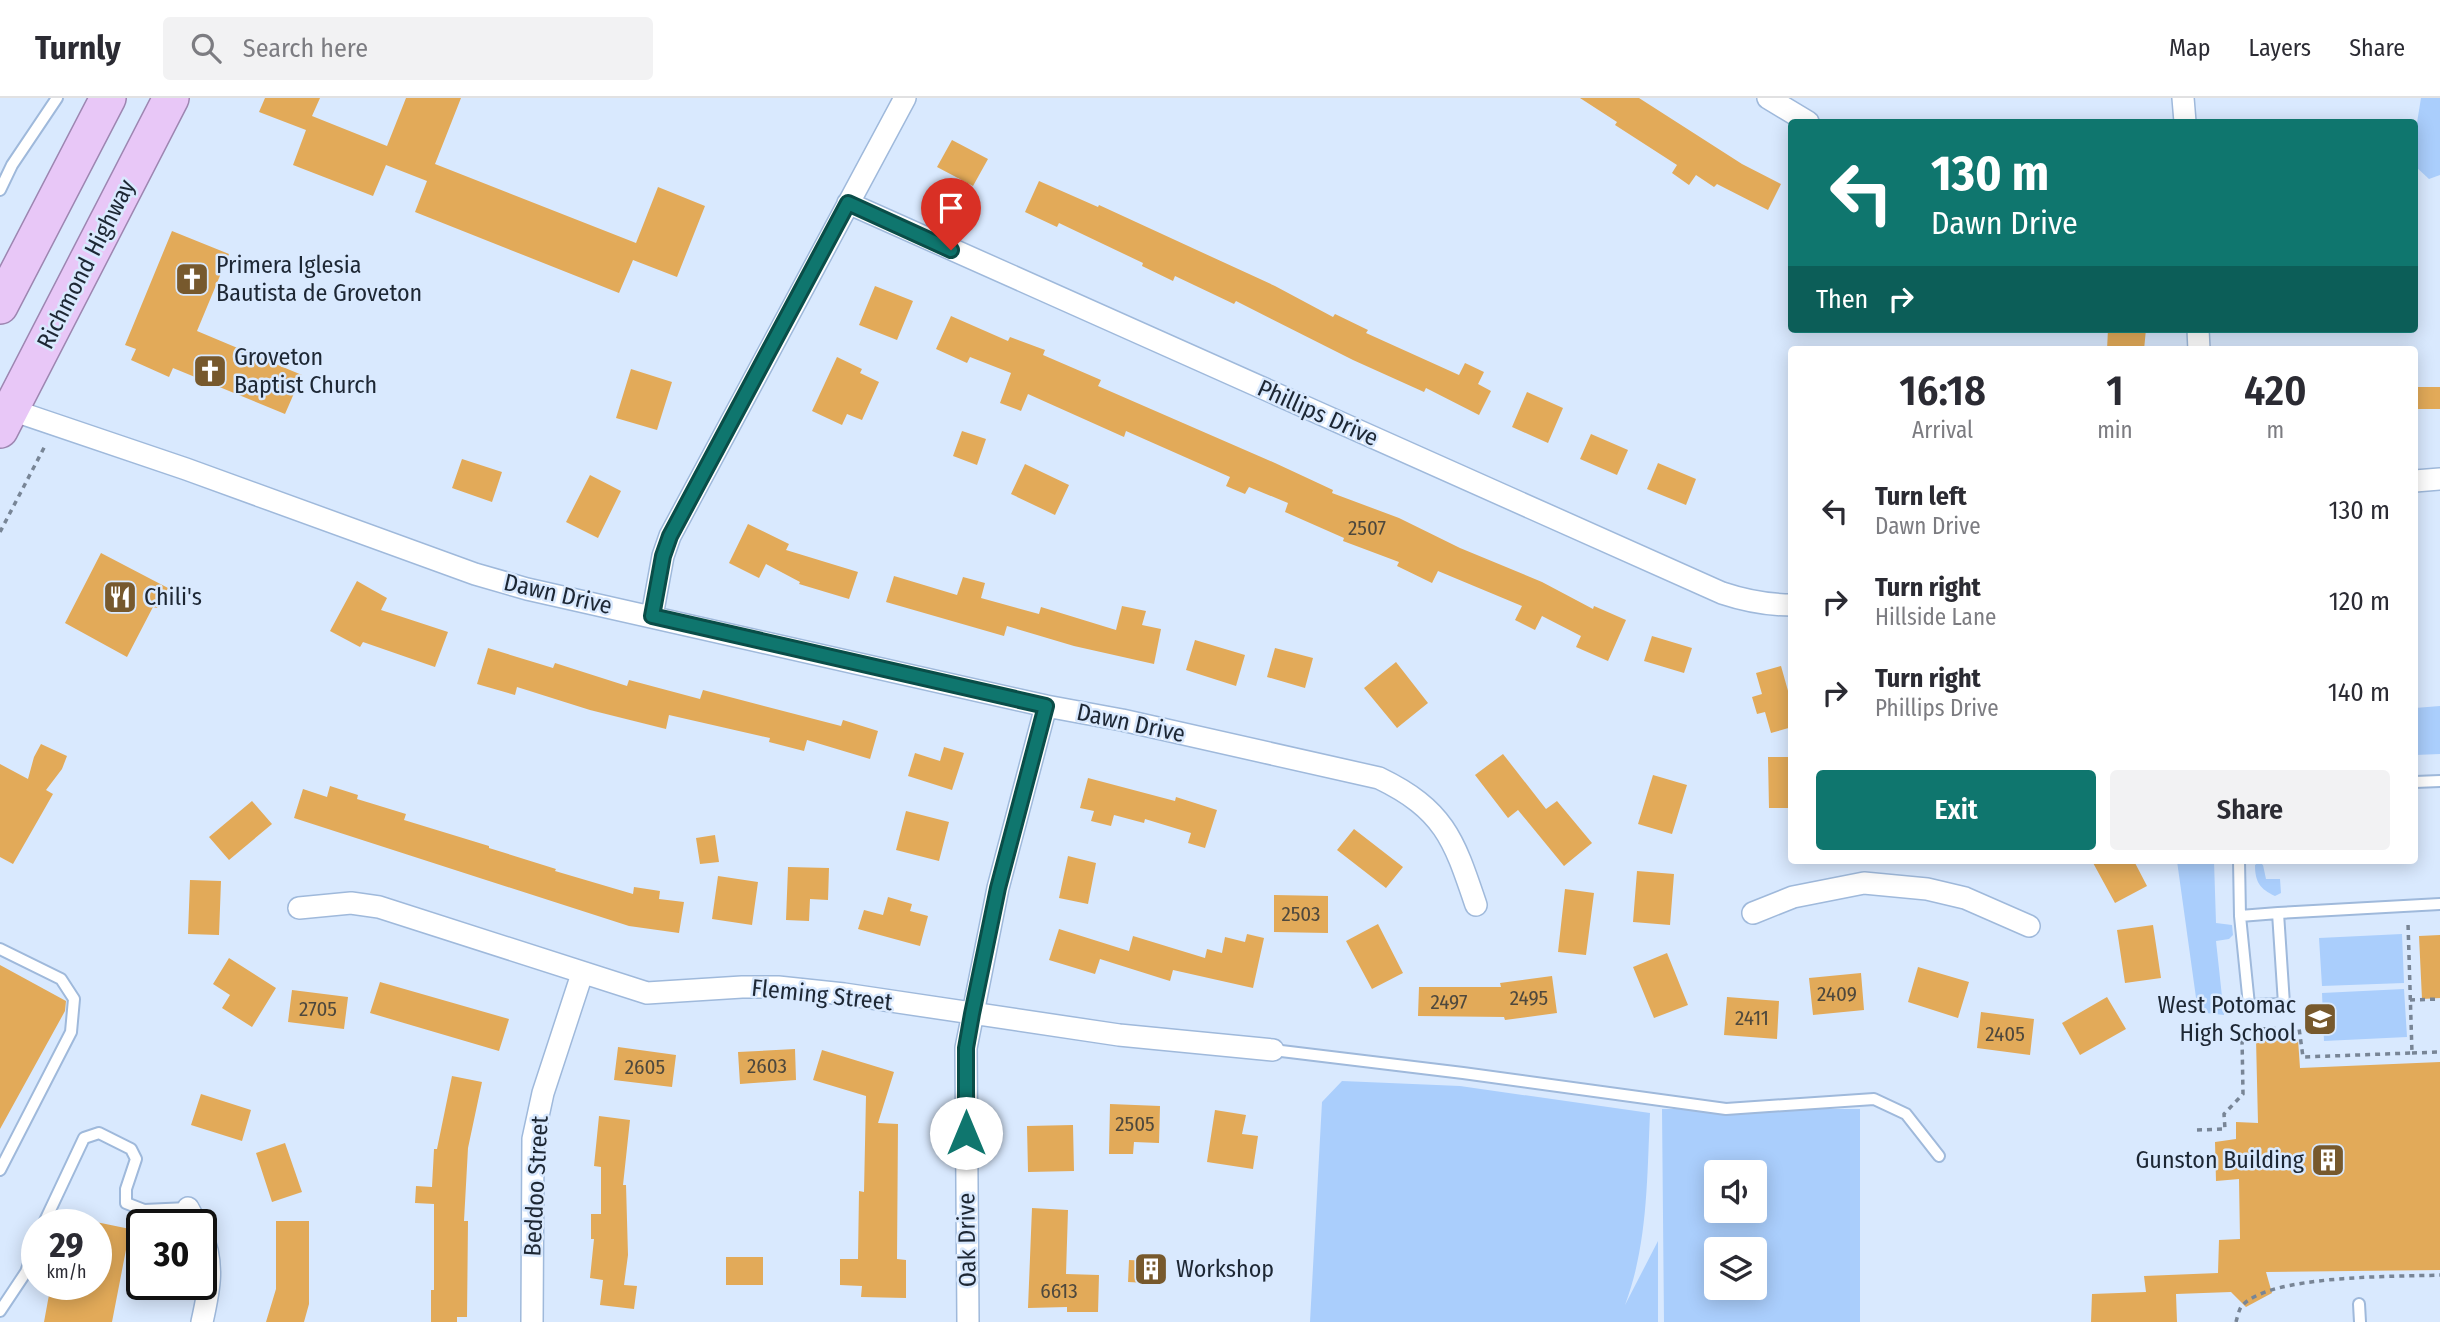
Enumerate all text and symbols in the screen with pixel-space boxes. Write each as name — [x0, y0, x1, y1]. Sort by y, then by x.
search box — [163, 17, 653, 80]
text: Turnly — [35, 28, 121, 68]
icon: search — [187, 29, 225, 67]
text: Search here — [243, 33, 368, 64]
text: Map — [2169, 34, 2211, 62]
text: Layers — [2249, 34, 2311, 62]
text: Share — [2349, 34, 2405, 62]
text: 130 m — [1931, 144, 2049, 203]
icon: left — [1816, 147, 1907, 238]
street label: Richmond Highway — [31, 174, 141, 353]
pin — [921, 178, 981, 250]
icon: arrive — [932, 189, 970, 227]
text: Dawn Drive — [1931, 204, 2078, 242]
place label: Primera Iglesia Bautista de Groveton — [216, 251, 422, 307]
church icon: Primera Iglesia Bautista de Groveton — [173, 260, 211, 298]
icon: right — [1882, 280, 1920, 318]
text: Then — [1816, 284, 1868, 315]
place label: Groveton Baptist Church — [234, 343, 377, 399]
church icon: Groveton Baptist Church — [191, 352, 229, 390]
text: 16:18 — [1899, 366, 1986, 416]
text: 1 — [2106, 366, 2124, 416]
text: 420 — [2244, 366, 2307, 416]
street label: Phillips Drive — [1253, 374, 1383, 452]
text: Arrival — [1912, 416, 1973, 444]
text: min — [2097, 416, 2133, 444]
text: m — [2267, 416, 2284, 444]
text: Turn left — [1875, 481, 1967, 512]
icon: left — [1816, 492, 1854, 530]
text: 130 m — [2328, 495, 2390, 526]
text: Dawn Drive — [1875, 512, 1981, 540]
house number: 2507 — [1348, 515, 1386, 541]
street label: Dawn Drive — [501, 568, 615, 620]
text: Turn right — [1875, 572, 1981, 603]
restaurant icon: Chili's — [101, 578, 139, 616]
place label: Chili's — [144, 583, 202, 611]
icon: right — [1816, 583, 1854, 621]
text: 120 m — [2329, 586, 2390, 617]
text: Hillside Lane — [1875, 603, 1996, 631]
text: Turn right — [1875, 663, 1981, 694]
icon: right — [1816, 674, 1854, 712]
text: 140 m — [2328, 677, 2390, 708]
text: Phillips Drive — [1875, 694, 1999, 722]
street label: Dawn Drive — [1074, 698, 1188, 748]
button: Exit — [1816, 770, 2096, 850]
button: Share — [2110, 770, 2390, 850]
house number: 2503 — [1281, 901, 1321, 927]
street label: Fleming Street — [750, 974, 894, 1016]
house number: 2409 — [1817, 981, 1857, 1007]
house number: 2495 — [1510, 985, 1548, 1011]
house number: 2497 — [1430, 989, 1468, 1015]
place label: West Potomac High School — [2158, 991, 2296, 1047]
house number: 2705 — [299, 996, 337, 1022]
school or university icon: West Potomac High School — [2301, 1000, 2339, 1038]
house number: 2411 — [1735, 1005, 1769, 1031]
house number: 2405 — [1985, 1021, 2025, 1047]
house number: 2603 — [747, 1053, 787, 1079]
house number: 2605 — [625, 1054, 665, 1080]
position arrow — [929, 1096, 1003, 1170]
house number: 2505 — [1115, 1111, 1155, 1137]
street label: Beddoo Street — [518, 1115, 554, 1257]
building icon: Gunston Building — [2309, 1141, 2347, 1179]
place label: Gunston Building — [2136, 1146, 2305, 1174]
map controls — [1704, 1160, 1767, 1300]
button: sound — [1704, 1160, 1767, 1223]
street label: Oak Drive — [952, 1193, 982, 1287]
speed limit sign: 30 — [126, 1209, 217, 1300]
text: 29 — [49, 1224, 84, 1266]
button: layers — [1704, 1237, 1767, 1300]
building icon: Workshop — [1132, 1250, 1170, 1288]
place label: Workshop — [1176, 1255, 1274, 1283]
text: km/h — [46, 1261, 87, 1283]
house number: 6613 — [1040, 1278, 1078, 1304]

